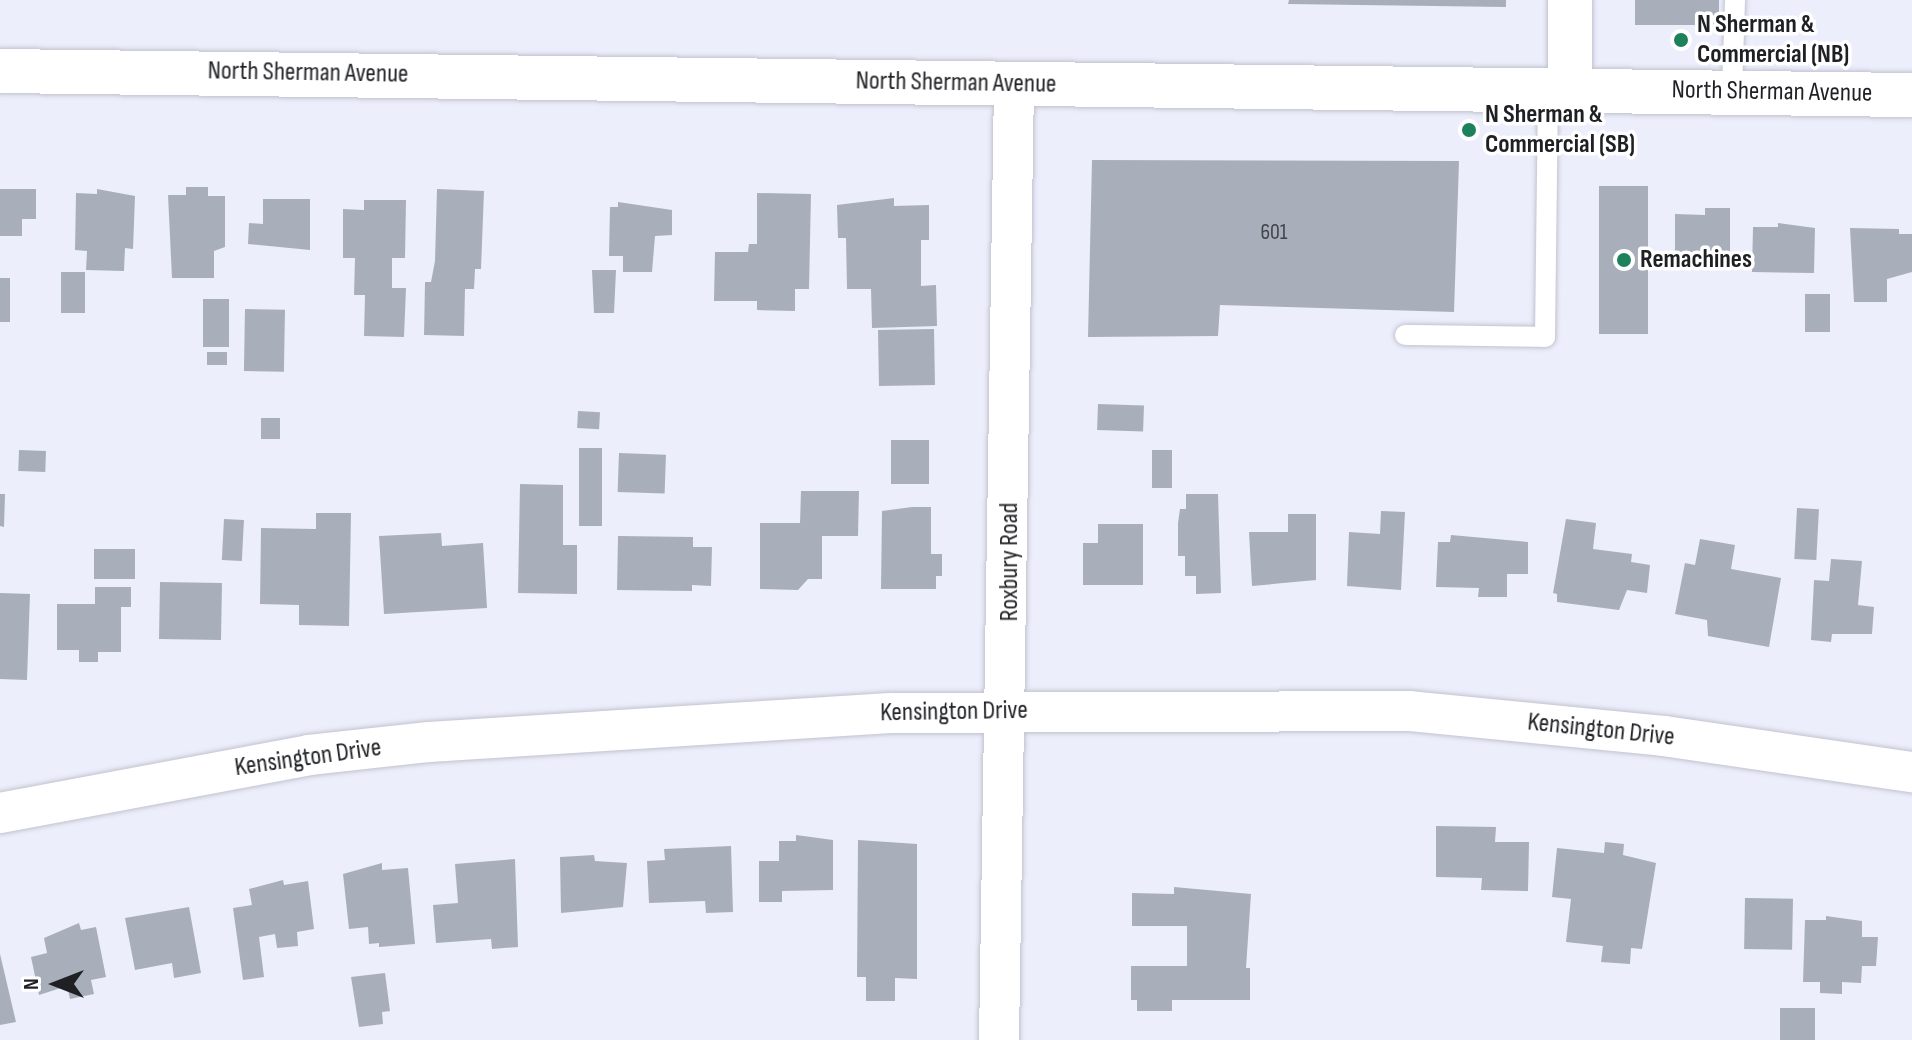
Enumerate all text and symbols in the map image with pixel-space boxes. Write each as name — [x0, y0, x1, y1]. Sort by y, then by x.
place label: N Sherman & Commercial (NB) — [1697, 9, 1849, 70]
marker: N Sherman & Commercial (NB) — [1672, 31, 1690, 49]
street label: North Sherman Avenue — [207, 56, 409, 90]
street label: North Sherman Avenue — [855, 66, 1057, 100]
street label: North Sherman Avenue — [1671, 75, 1873, 109]
place label: N Sherman & Commercial (SB) — [1485, 99, 1635, 160]
marker: N Sherman & Commercial (SB) — [1460, 121, 1478, 139]
house number: 601 — [1260, 220, 1288, 246]
place label: Remachines — [1640, 244, 1752, 276]
marker: Remachines — [1615, 251, 1633, 269]
street label: Roxbury Road — [994, 503, 1026, 621]
street label: Kensington Drive — [880, 695, 1028, 729]
street label: Kensington Drive — [1526, 707, 1676, 753]
street label: Kensington Drive — [233, 732, 383, 784]
north arrow — [16, 944, 96, 1024]
text: N — [18, 978, 45, 990]

